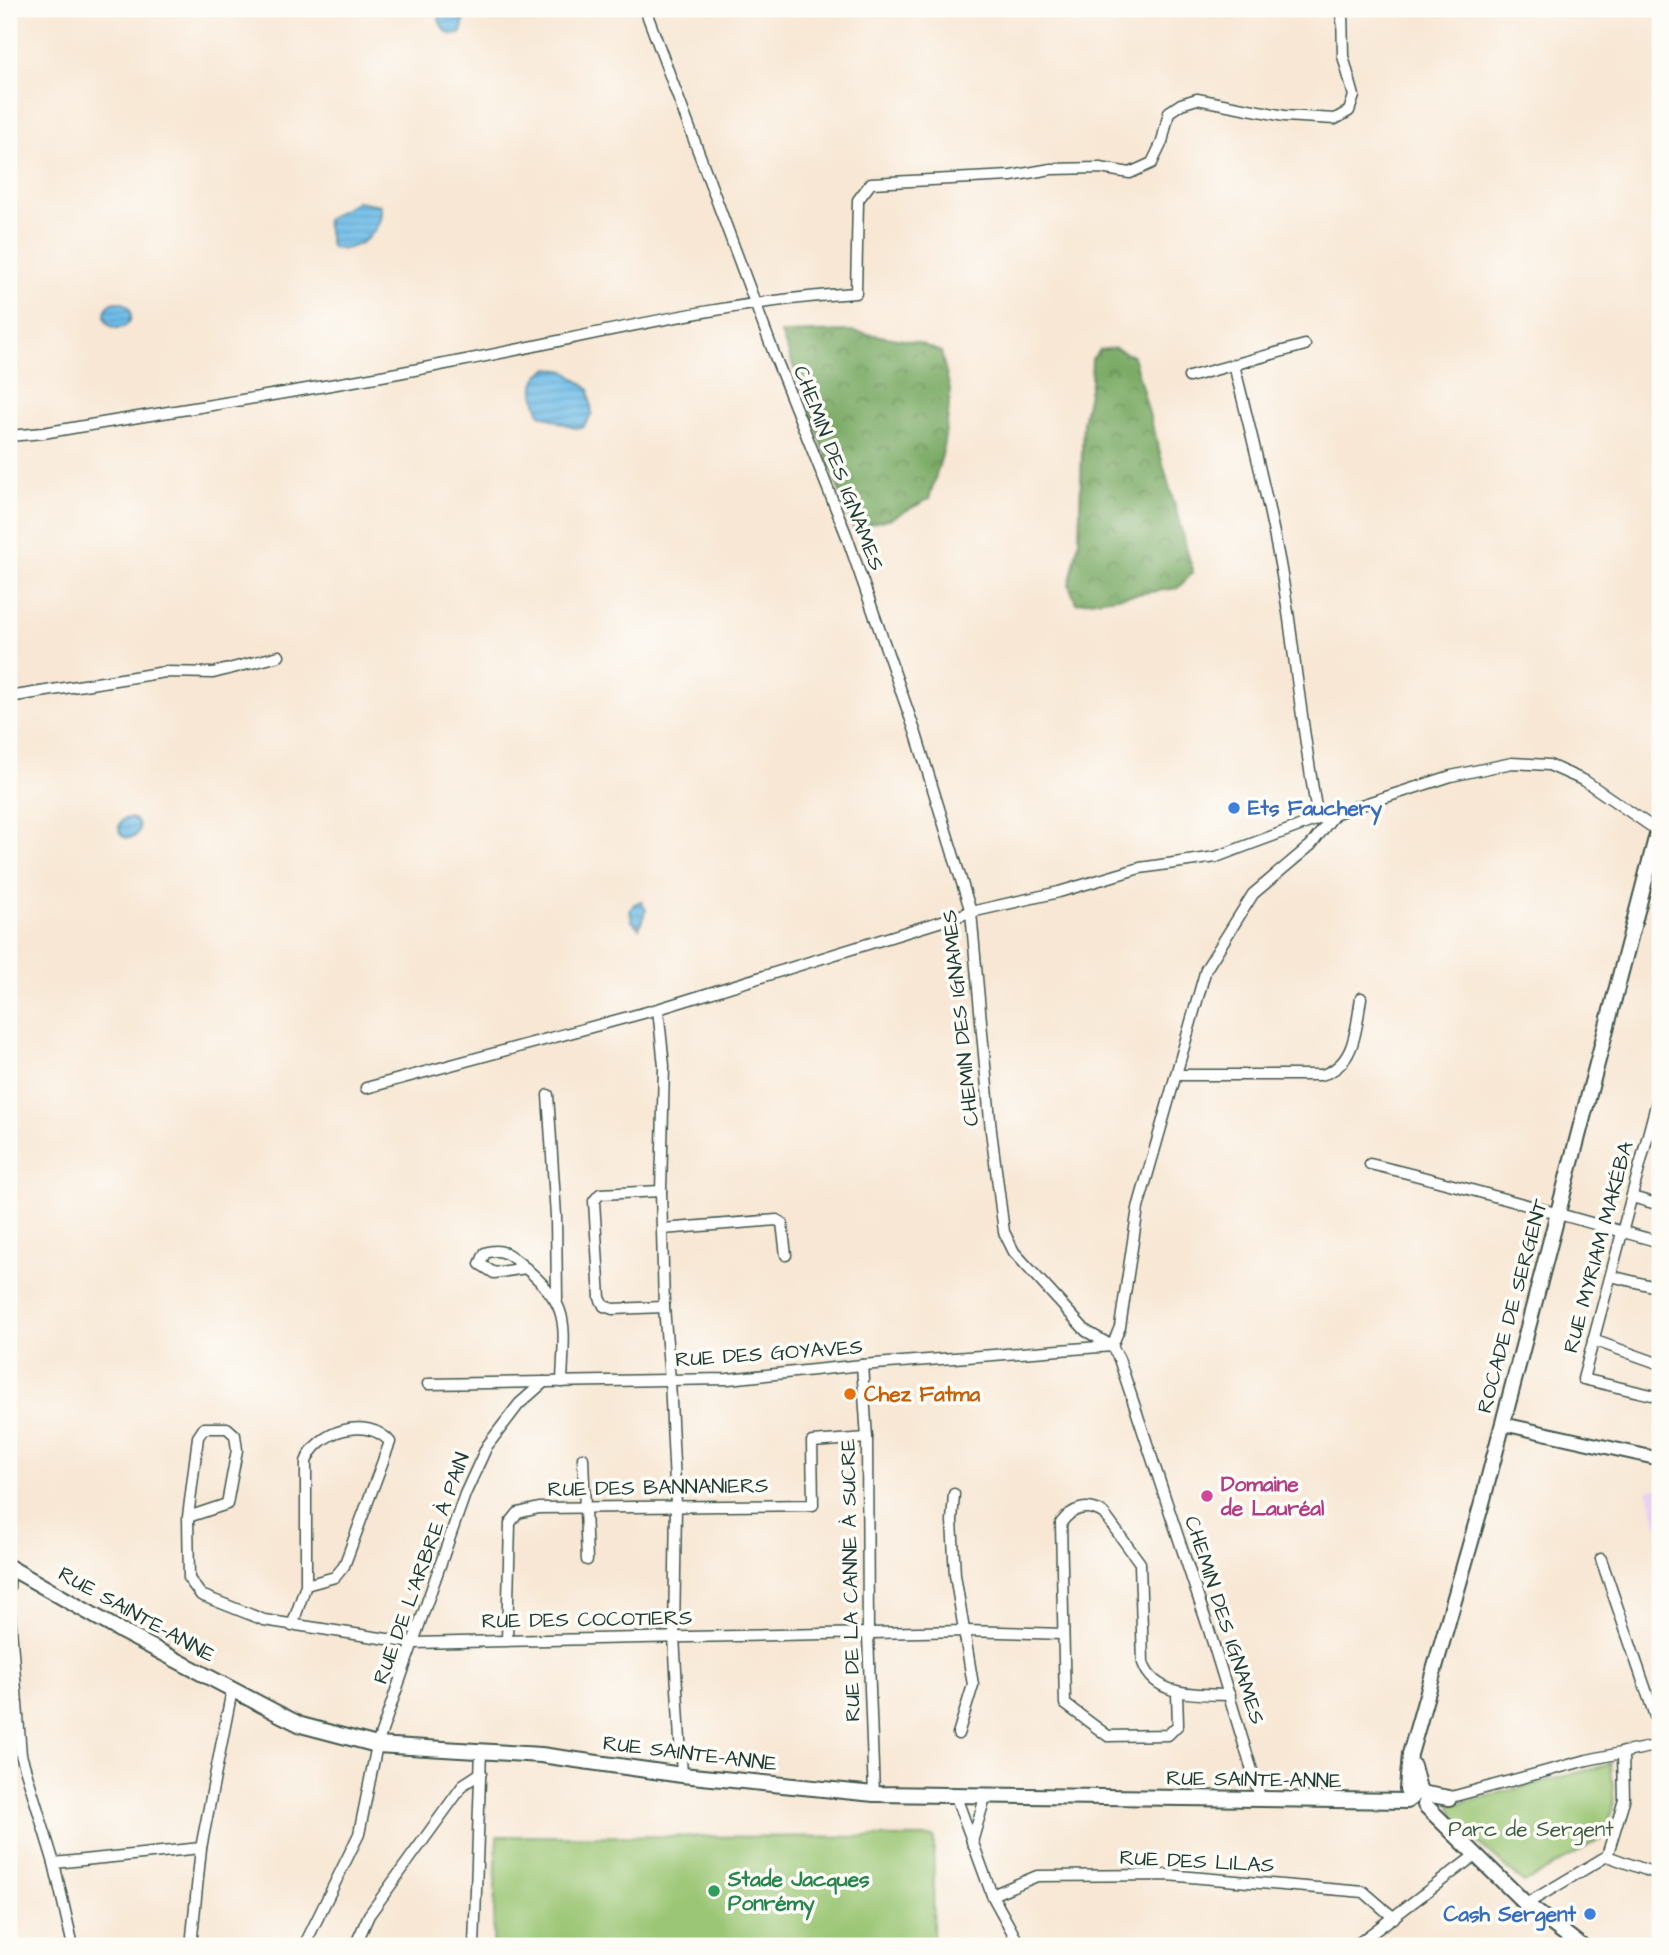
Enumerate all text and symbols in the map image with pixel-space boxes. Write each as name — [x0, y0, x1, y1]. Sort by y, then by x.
street label: CHEMIN DES IGNAMES — [786, 361, 891, 575]
place label: Ets Fauchery — [1248, 794, 1382, 826]
marker: Ets Fauchery — [1226, 800, 1242, 816]
street label: CHEMIN DES IGNAMES — [935, 908, 986, 1128]
street label: RUE MYRIAM MAKÉBA — [1556, 1138, 1641, 1356]
street label: ROCADE DE SERGENT — [1470, 1195, 1555, 1416]
street label: RUE DES GOYAVES — [674, 1332, 864, 1375]
place label: Chez Fatma — [864, 1380, 980, 1409]
marker: Chez Fatma — [842, 1386, 858, 1402]
street label: RUE DE LA CANNE À SUCRE — [834, 1438, 867, 1722]
street label: RUE DE L'ARBRE À PAIN — [366, 1448, 477, 1688]
place label: Domaine de Lauréal — [1220, 1470, 1325, 1523]
street label: RUE DES BANNANIERS — [547, 1471, 769, 1504]
marker: Domaine de Lauréal — [1199, 1488, 1215, 1504]
street label: CHEMIN DES IGNAMES — [1177, 1512, 1272, 1728]
street label: RUE SAINTE-ANNE — [53, 1559, 221, 1670]
street label: RUE DES COCOTIERS — [481, 1603, 693, 1636]
street label: RUE SAINTE-ANNE — [601, 1728, 779, 1779]
street label: RUE SAINTE-ANNE — [1166, 1763, 1342, 1796]
park label: Parc de Sergent — [1448, 1815, 1614, 1846]
street label: RUE DES LILAS — [1119, 1843, 1275, 1880]
place label: Stade Jacques Ponrémy — [727, 1865, 870, 1921]
marker: Stade Jacques Ponrémy — [706, 1883, 722, 1899]
place label: Cash Sergent — [1443, 1900, 1577, 1931]
marker: Cash Sergent — [1582, 1906, 1598, 1922]

